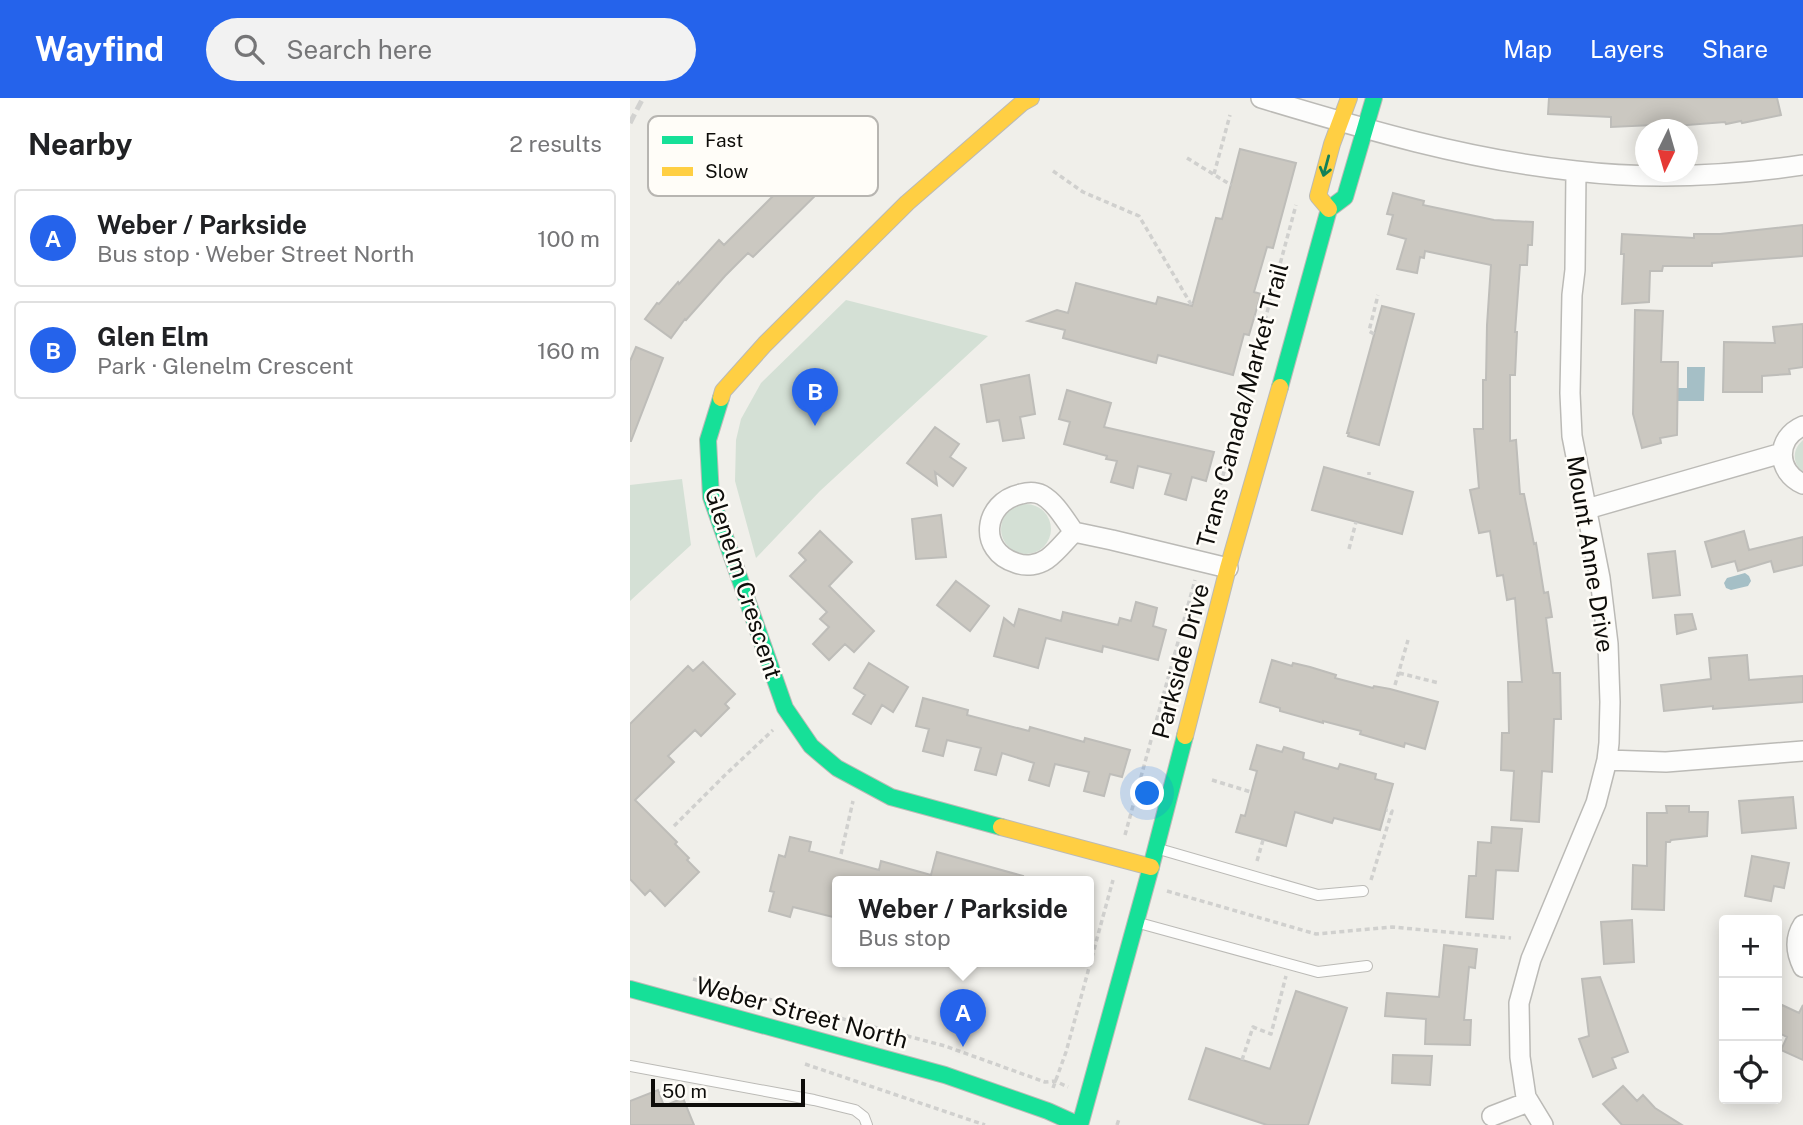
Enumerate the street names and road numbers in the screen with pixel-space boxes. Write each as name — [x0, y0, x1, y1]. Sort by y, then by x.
street label: Trans Canada/Market Trail — [1190, 259, 1294, 551]
street label: Mount Anne Drive — [1562, 454, 1620, 654]
street label: Glenelm Crescent — [700, 484, 788, 682]
street label: Parkside Drive — [1146, 580, 1214, 742]
street label: Weber Street North — [693, 970, 911, 1054]

